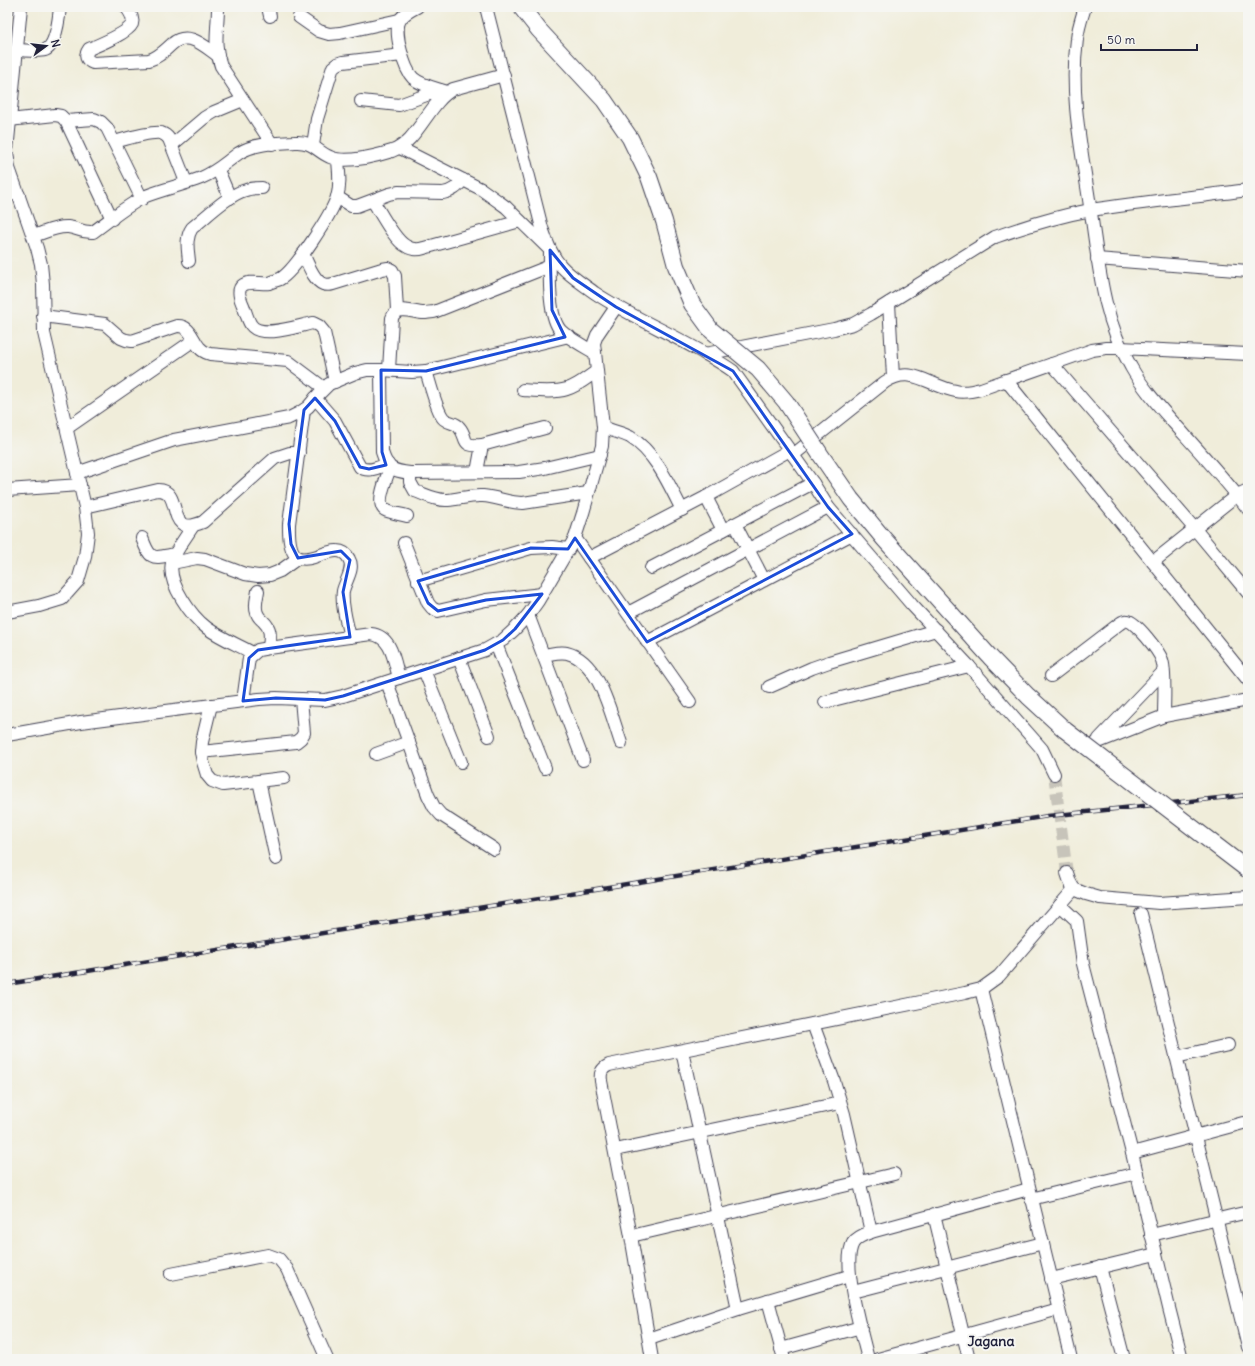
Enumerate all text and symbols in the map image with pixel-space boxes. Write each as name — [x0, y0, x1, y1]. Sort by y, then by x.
north arrow — [26, 26, 66, 66]
scale bar — [1101, 26, 1197, 52]
text: 50 m — [1107, 32, 1136, 47]
text: N — [48, 38, 63, 49]
district label: Jagana — [968, 1332, 1014, 1350]

